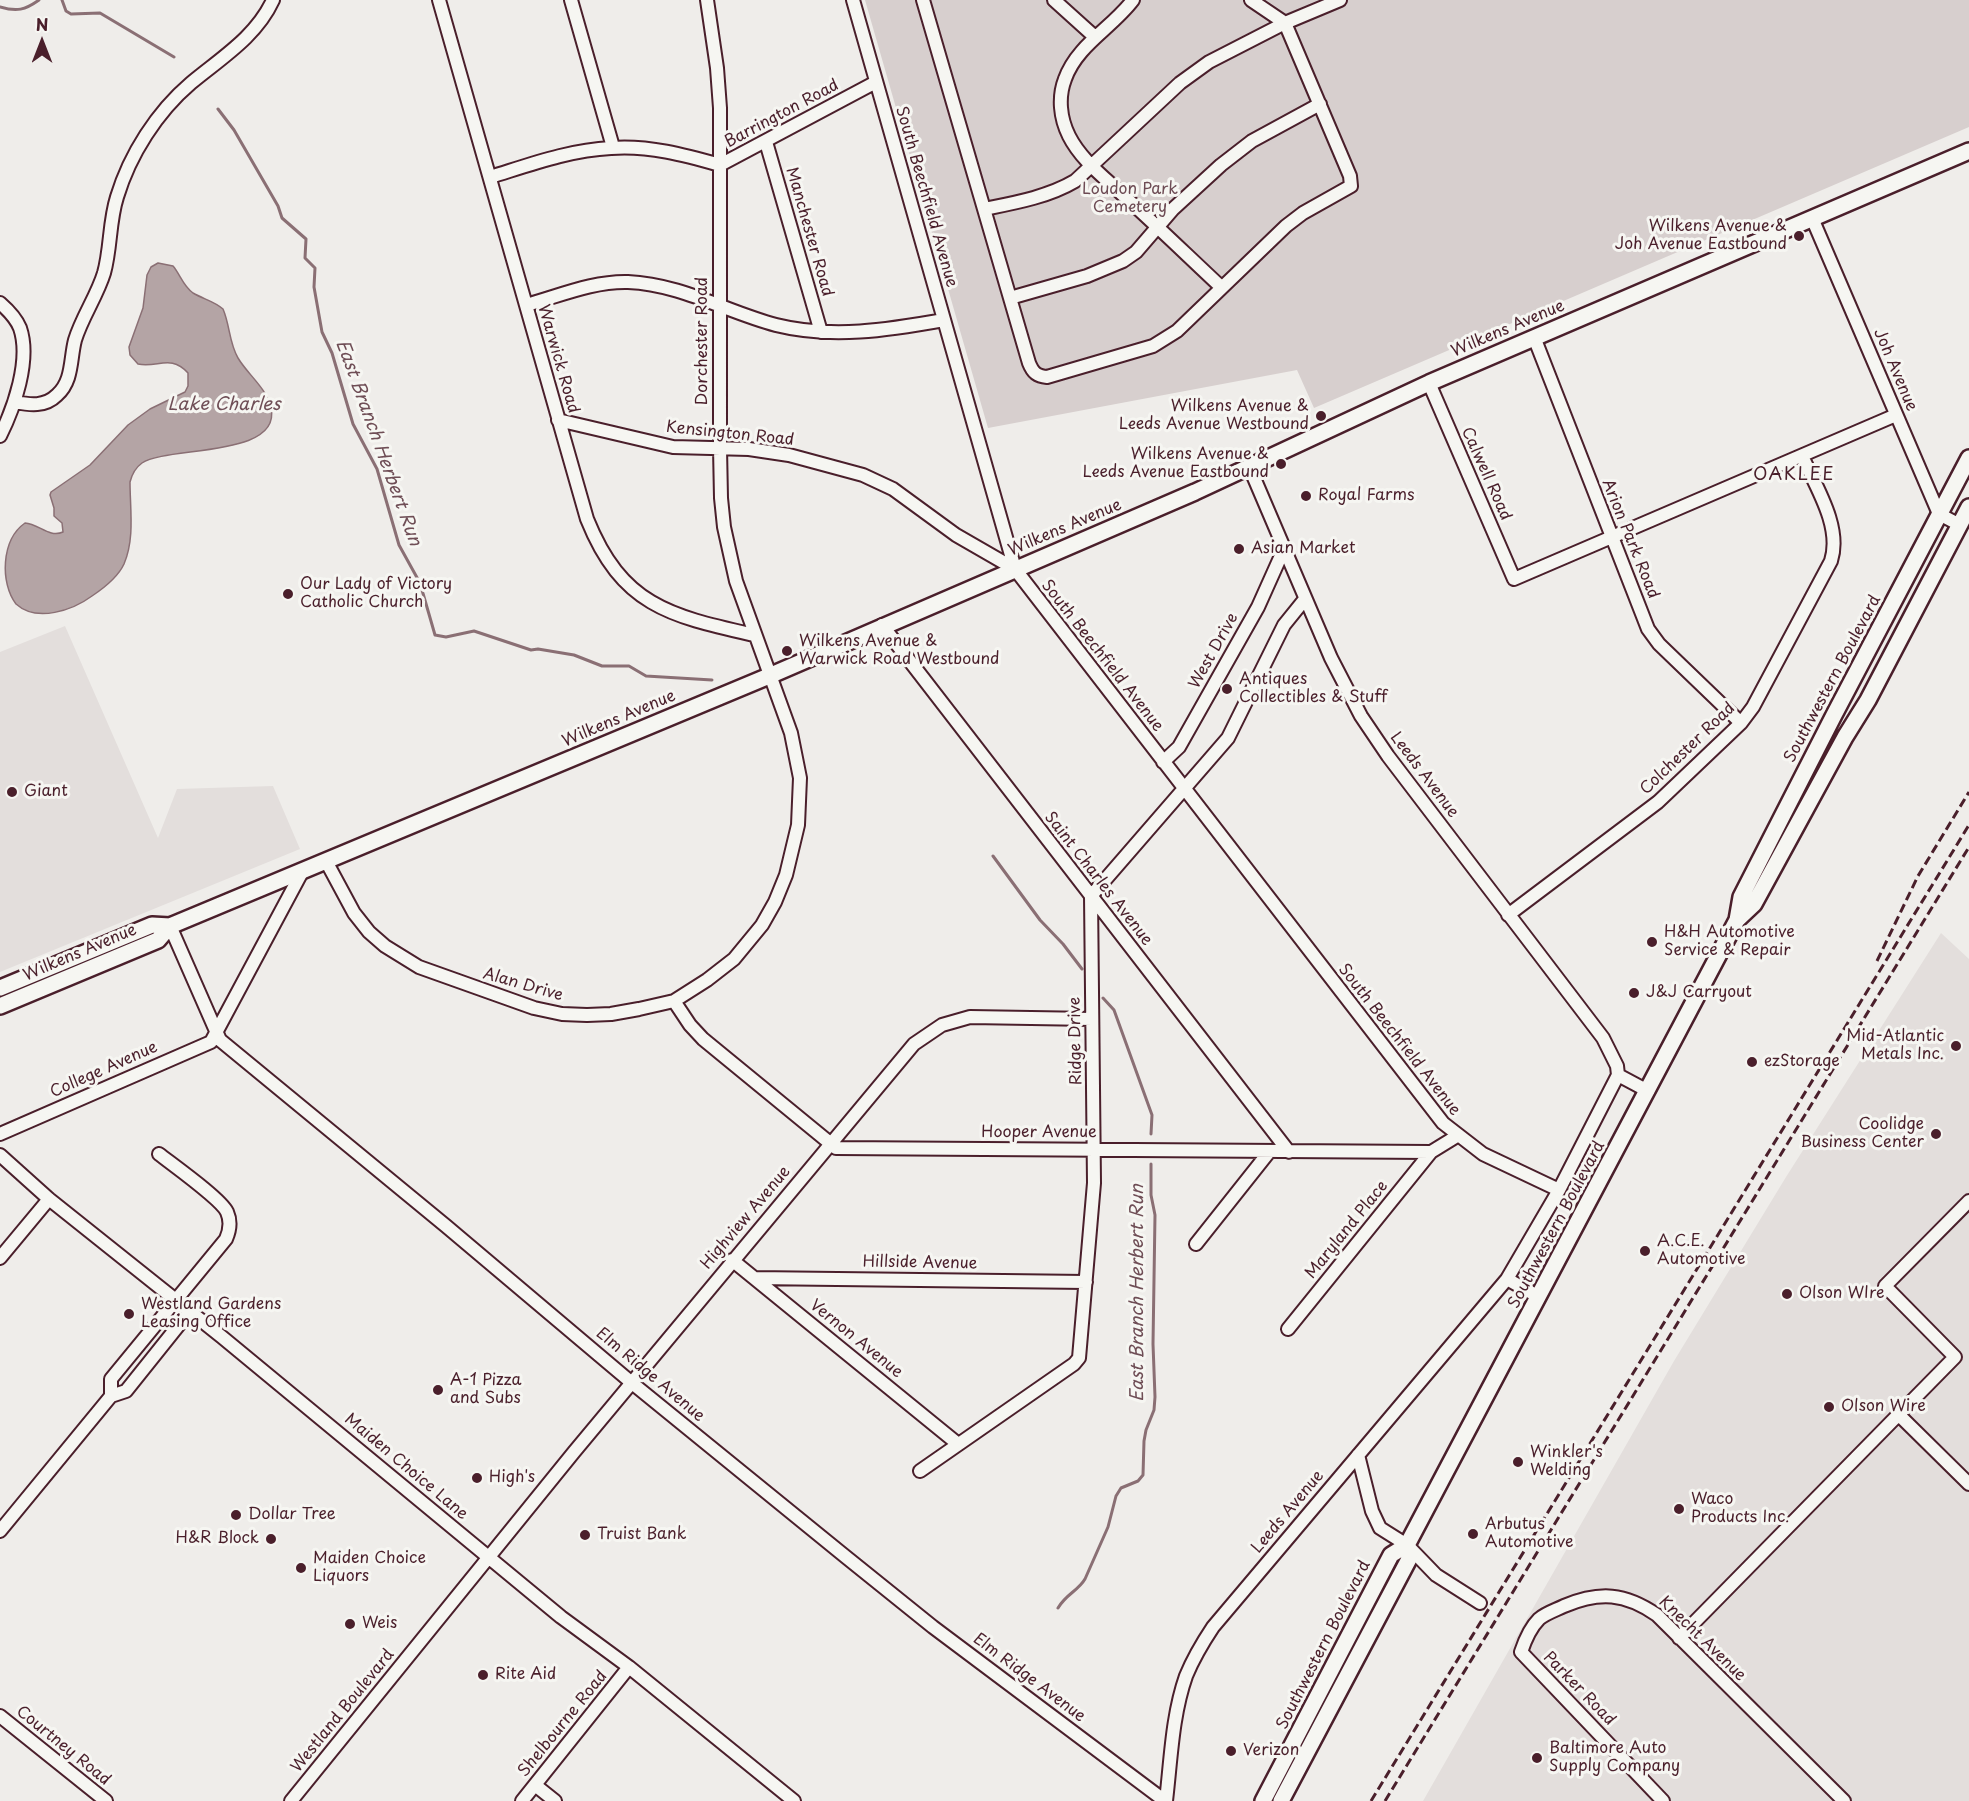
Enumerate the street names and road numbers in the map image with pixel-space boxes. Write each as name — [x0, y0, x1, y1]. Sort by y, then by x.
street label: Barrington Road — [722, 76, 842, 152]
street label: South Beechfield Avenue — [891, 104, 961, 290]
street label: Manchester Road — [781, 165, 837, 299]
street label: Dorchester Road — [693, 277, 713, 405]
street label: Wilkens Avenue — [1449, 297, 1567, 361]
street label: Warwick Road — [533, 302, 583, 416]
street label: Joh Avenue — [1869, 326, 1921, 414]
street label: Kensington Road — [665, 418, 795, 450]
street label: Calwell Road — [1457, 424, 1515, 524]
street label: Arion Park Road — [1597, 476, 1663, 602]
street label: Wilkens Avenue — [1006, 496, 1124, 560]
street label: South Beechfield Avenue — [1037, 576, 1167, 736]
street label: Southwestern Boulevard — [1781, 592, 1885, 766]
street label: West Drive — [1185, 610, 1243, 692]
street label: Wilkens Avenue — [560, 687, 678, 751]
street label: Colchester Road — [1637, 699, 1739, 799]
street label: Leeds Avenue — [1386, 728, 1462, 822]
street label: Saint Charles Avenue — [1040, 808, 1156, 950]
street label: Wilkens Avenue — [21, 921, 139, 985]
street label: South Beechfield Avenue — [1334, 960, 1464, 1120]
street label: Alan Drive — [481, 964, 565, 1006]
street label: Ridge Drive — [1066, 997, 1086, 1085]
street label: College Avenue — [47, 1038, 161, 1102]
street label: Hooper Avenue — [981, 1123, 1097, 1143]
street label: Southwestern Boulevard — [1505, 1138, 1609, 1312]
street label: Highview Avenue — [697, 1163, 795, 1273]
street label: Maryland Place — [1302, 1177, 1392, 1283]
street label: Hillside Avenue — [862, 1252, 978, 1274]
street label: Vernon Avenue — [806, 1296, 906, 1382]
street label: Elm Ridge Avenue — [592, 1324, 708, 1426]
street label: Maiden Choice Lane — [340, 1410, 472, 1524]
street label: Leeds Avenue — [1248, 1467, 1328, 1557]
street label: Southwestern Boulevard — [1273, 1557, 1375, 1733]
street label: Knecht Avenue — [1654, 1593, 1750, 1685]
street label: Elm Ridge Avenue — [969, 1629, 1089, 1727]
street label: Westland Boulevard — [287, 1646, 399, 1776]
street label: Parker Road — [1539, 1648, 1619, 1730]
street label: Shelbourne Road — [514, 1667, 612, 1781]
street label: Courtney Road — [12, 1702, 114, 1790]

